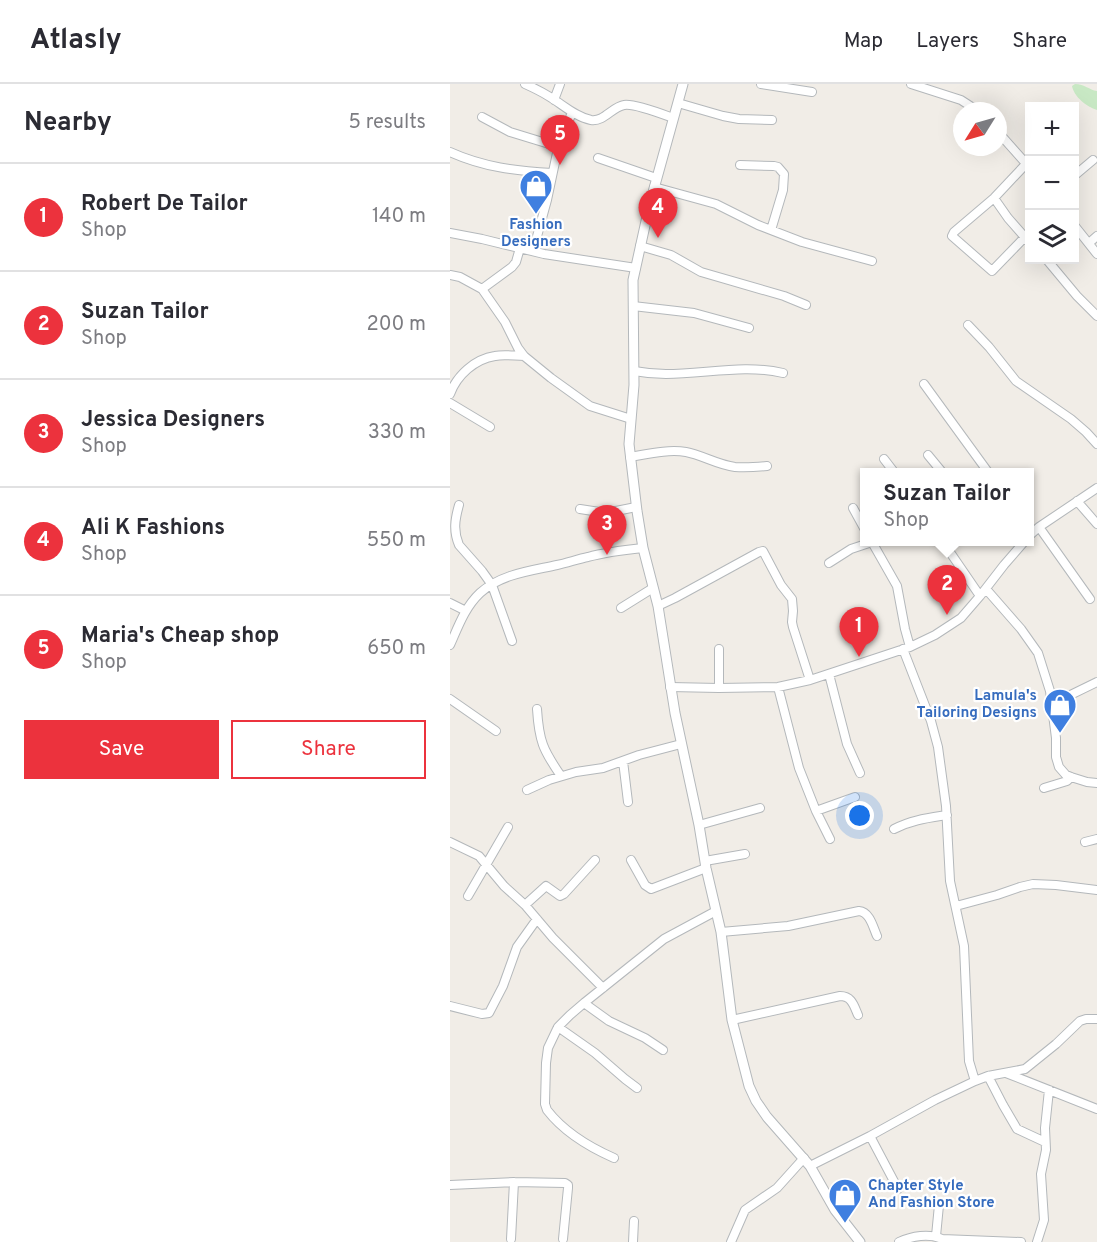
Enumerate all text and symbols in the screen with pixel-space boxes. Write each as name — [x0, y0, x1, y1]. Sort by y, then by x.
text: Atlasly — [30, 23, 122, 59]
text: Map — [844, 28, 883, 55]
text: Layers — [916, 28, 979, 55]
text: Share — [1012, 28, 1067, 55]
north arrow — [953, 102, 1007, 156]
map controls — [1025, 102, 1079, 264]
button: + — [1025, 102, 1079, 156]
text: Nearby — [24, 107, 112, 140]
text: 5 results — [349, 110, 426, 136]
pin: 5 — [540, 116, 580, 165]
button: − — [1025, 156, 1079, 210]
shop icon: Fashion Designers — [518, 168, 554, 215]
pin: 4 — [638, 188, 678, 238]
text: Robert De Tailor — [81, 191, 248, 218]
text: 1 — [40, 204, 48, 230]
text: 140 m — [372, 204, 426, 230]
button: layers — [1025, 210, 1079, 264]
place label: Fashion Designers — [501, 216, 571, 252]
text: Shop — [81, 218, 127, 244]
text: Suzan Tailor — [81, 299, 209, 326]
text: 2 — [37, 312, 50, 338]
text: 200 m — [367, 312, 426, 338]
text: Shop — [81, 326, 127, 352]
text: Jessica Designers — [81, 407, 265, 434]
text: 3 — [38, 420, 50, 446]
text: 330 m — [368, 420, 426, 446]
text: Shop — [81, 434, 127, 460]
popup — [860, 468, 1034, 546]
text: Suzan Tailor — [883, 481, 1011, 508]
pin: 3 — [588, 506, 626, 555]
text: Shop — [883, 508, 929, 534]
text: Ali K Fashions — [81, 515, 225, 542]
text: 4 — [37, 528, 50, 554]
text: 550 m — [367, 528, 426, 554]
text: Shop — [81, 542, 127, 568]
pin: 2 — [928, 566, 966, 615]
pin: 1 — [840, 608, 878, 657]
text: Maria's Cheap shop — [81, 623, 279, 650]
text: 5 — [37, 636, 50, 662]
text: 650 m — [367, 636, 426, 662]
text: Shop — [81, 650, 127, 676]
place label: Lamula's Tailoring Designs — [917, 687, 1037, 723]
shop icon: Lamula's Tailoring Designs — [1042, 687, 1078, 734]
button: Save — [24, 720, 219, 779]
button: Share — [231, 720, 426, 779]
your location — [845, 801, 874, 830]
shop icon: Chapter Style And Fashion Store — [827, 1177, 863, 1224]
place label: Chapter Style And Fashion Store — [868, 1177, 995, 1213]

